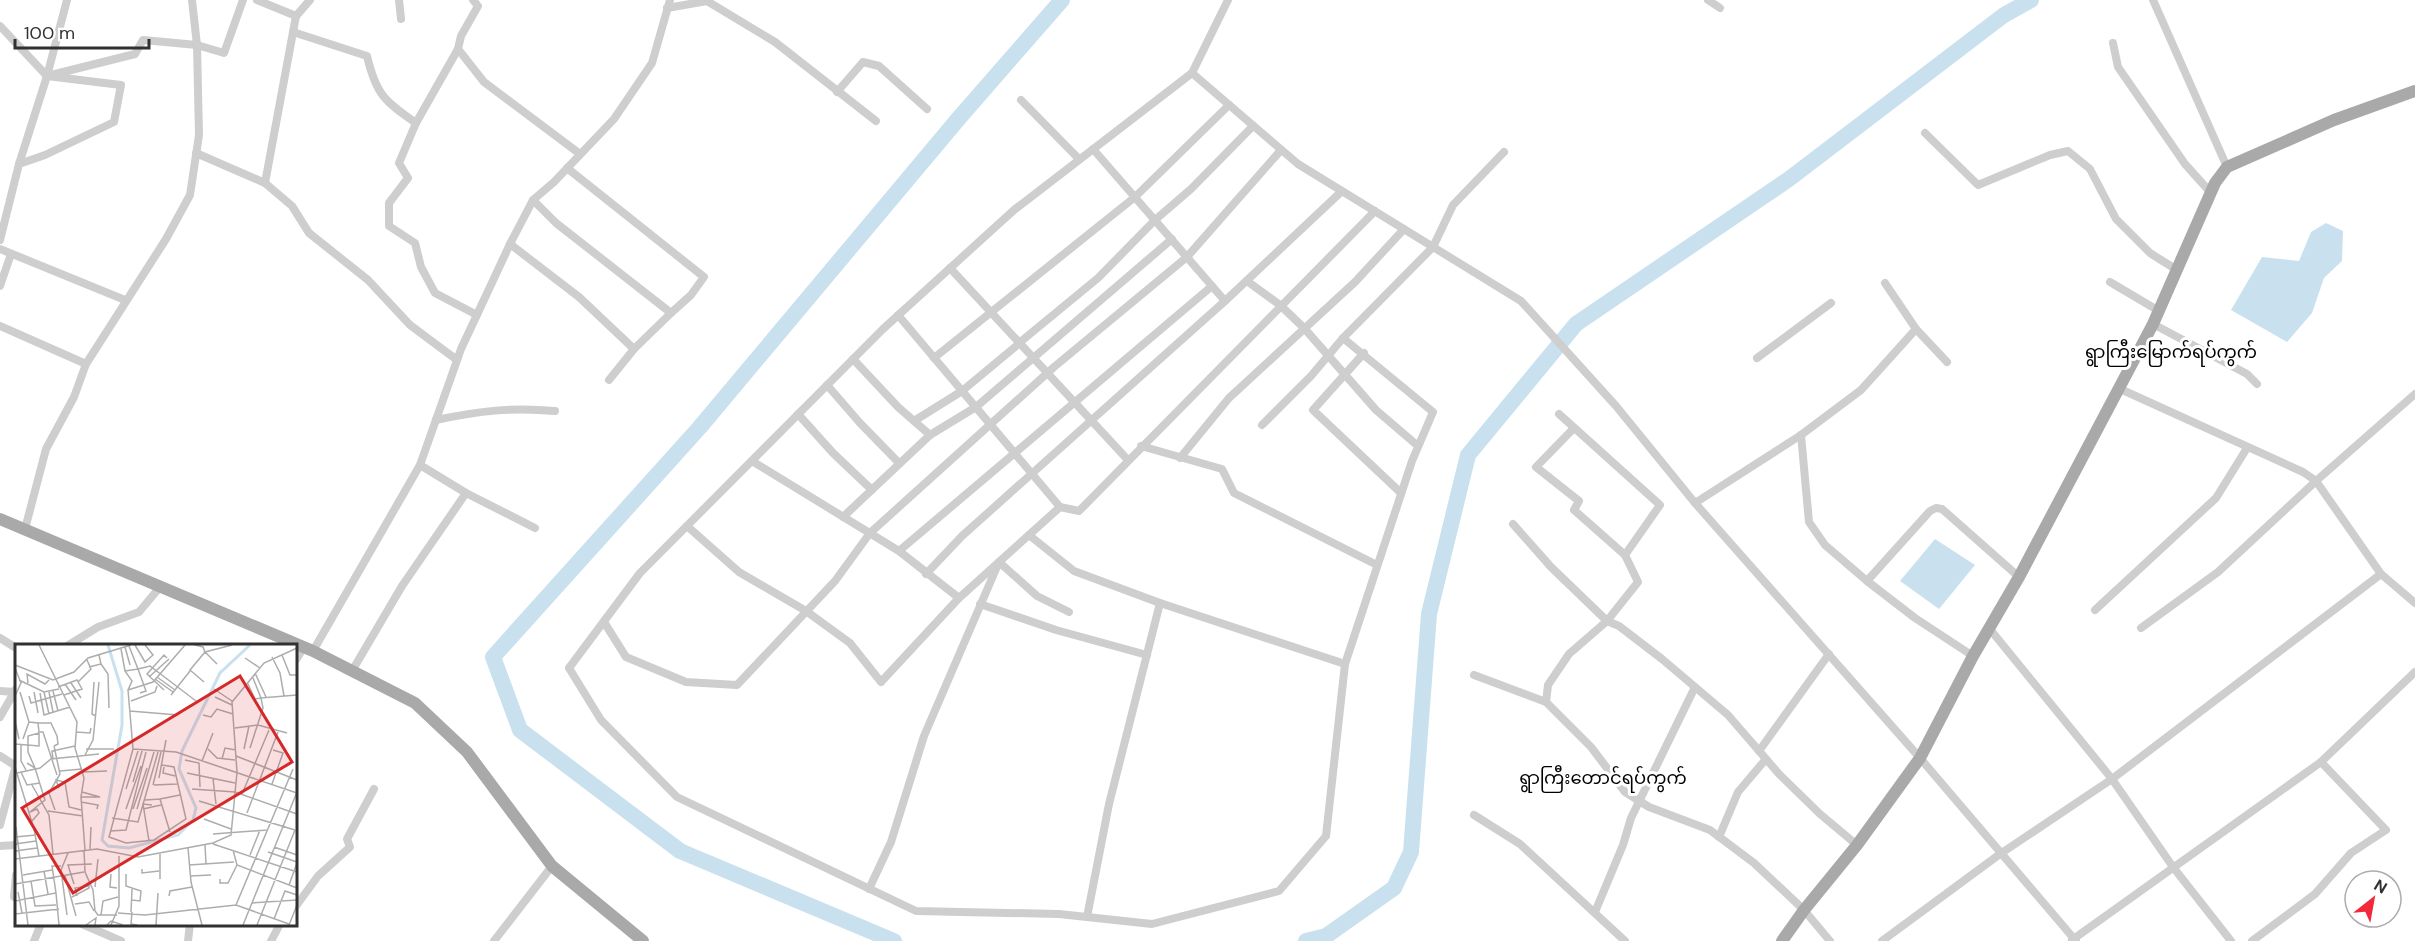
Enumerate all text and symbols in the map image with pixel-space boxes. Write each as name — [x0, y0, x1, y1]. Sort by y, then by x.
scale bar — [15, 12, 148, 50]
text: 100 m — [24, 21, 75, 45]
district label: ရွာကြီးမြောက်ရပ်ကွက် — [2085, 338, 2257, 367]
inset map — [15, 644, 297, 926]
district label: ရွာကြီးတောင်ရပ်ကွက် — [1519, 764, 1687, 793]
north arrow — [2343, 869, 2403, 929]
text: N — [2370, 875, 2391, 899]

